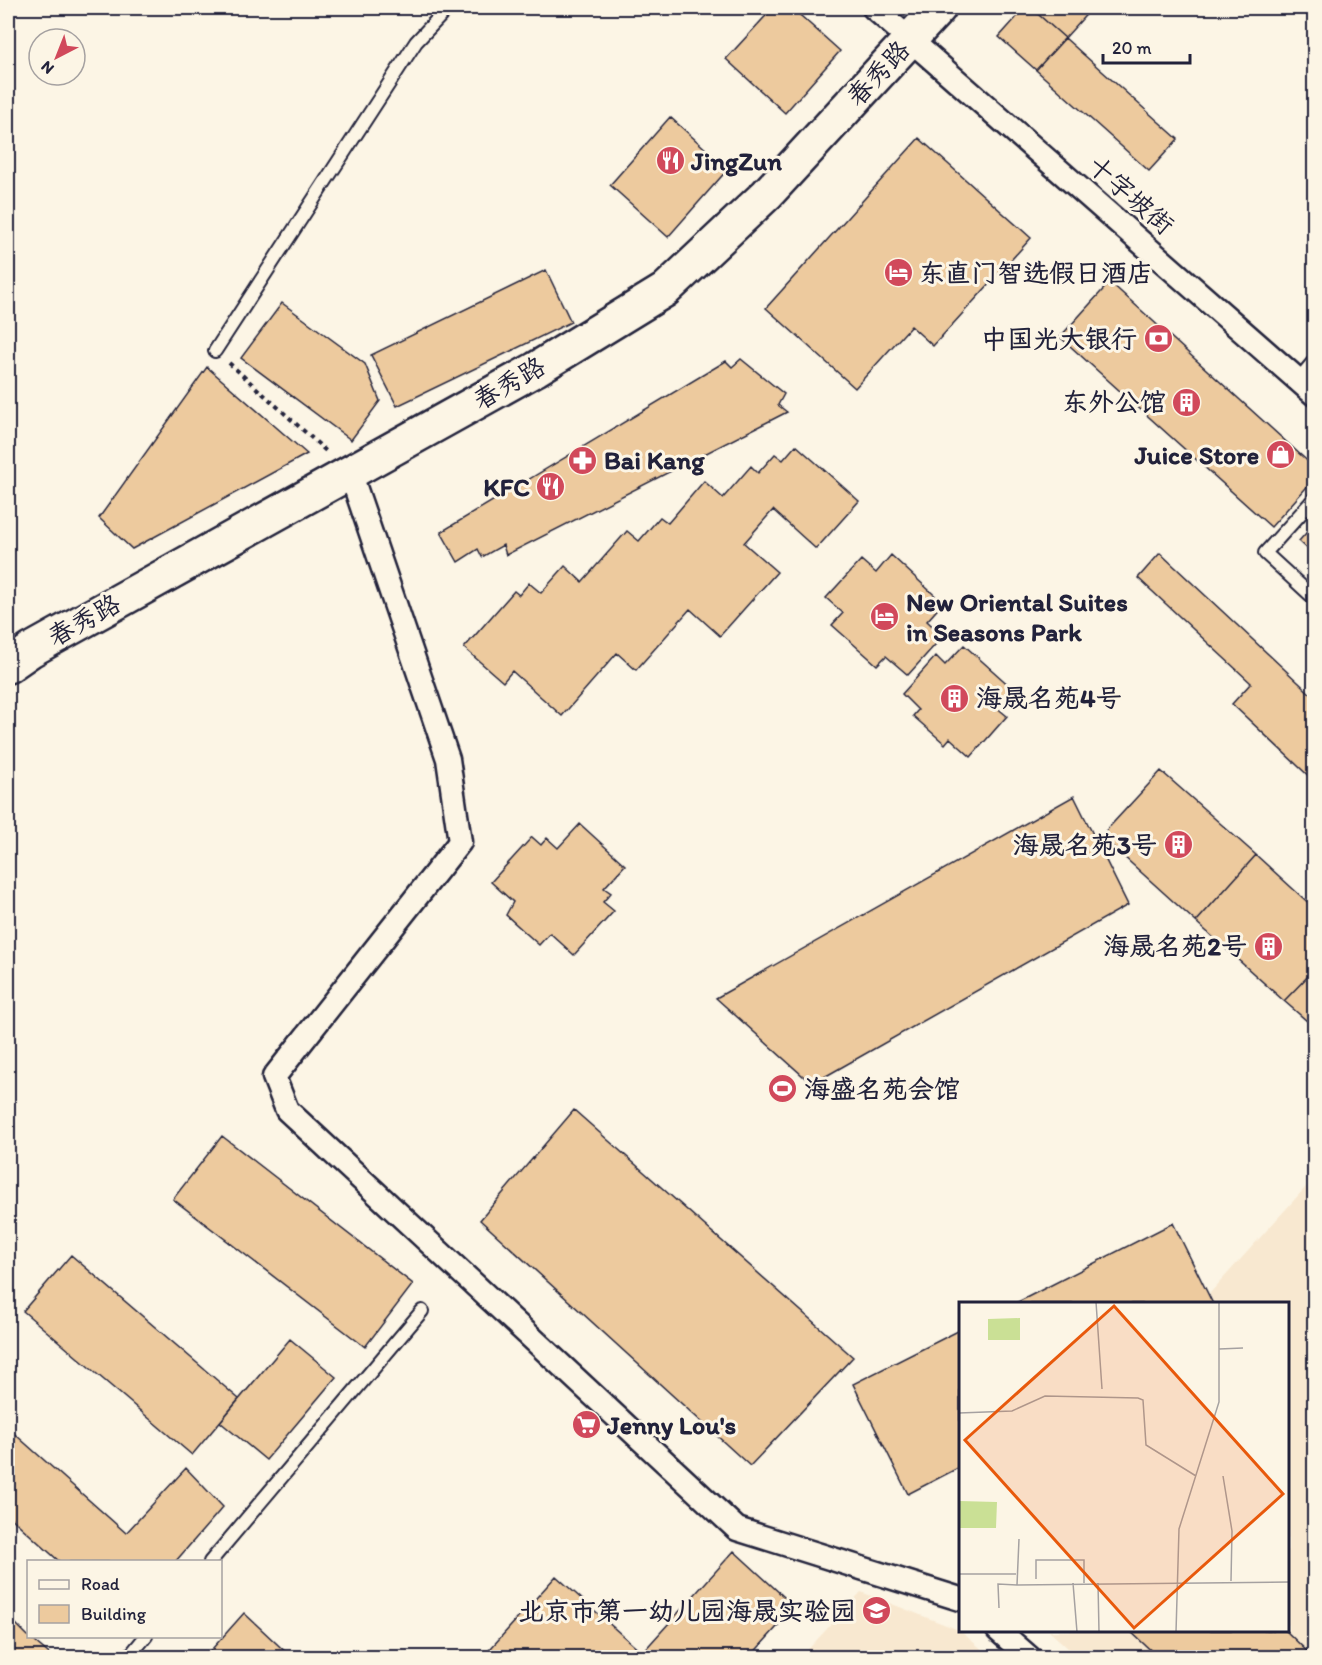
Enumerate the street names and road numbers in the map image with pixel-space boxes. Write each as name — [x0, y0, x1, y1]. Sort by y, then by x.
street label: 春秀路 — [840, 34, 916, 112]
street label: 十字坡街 — [1081, 149, 1181, 241]
street label: 春秀路 — [467, 350, 551, 416]
street label: 春秀路 — [42, 587, 126, 653]

